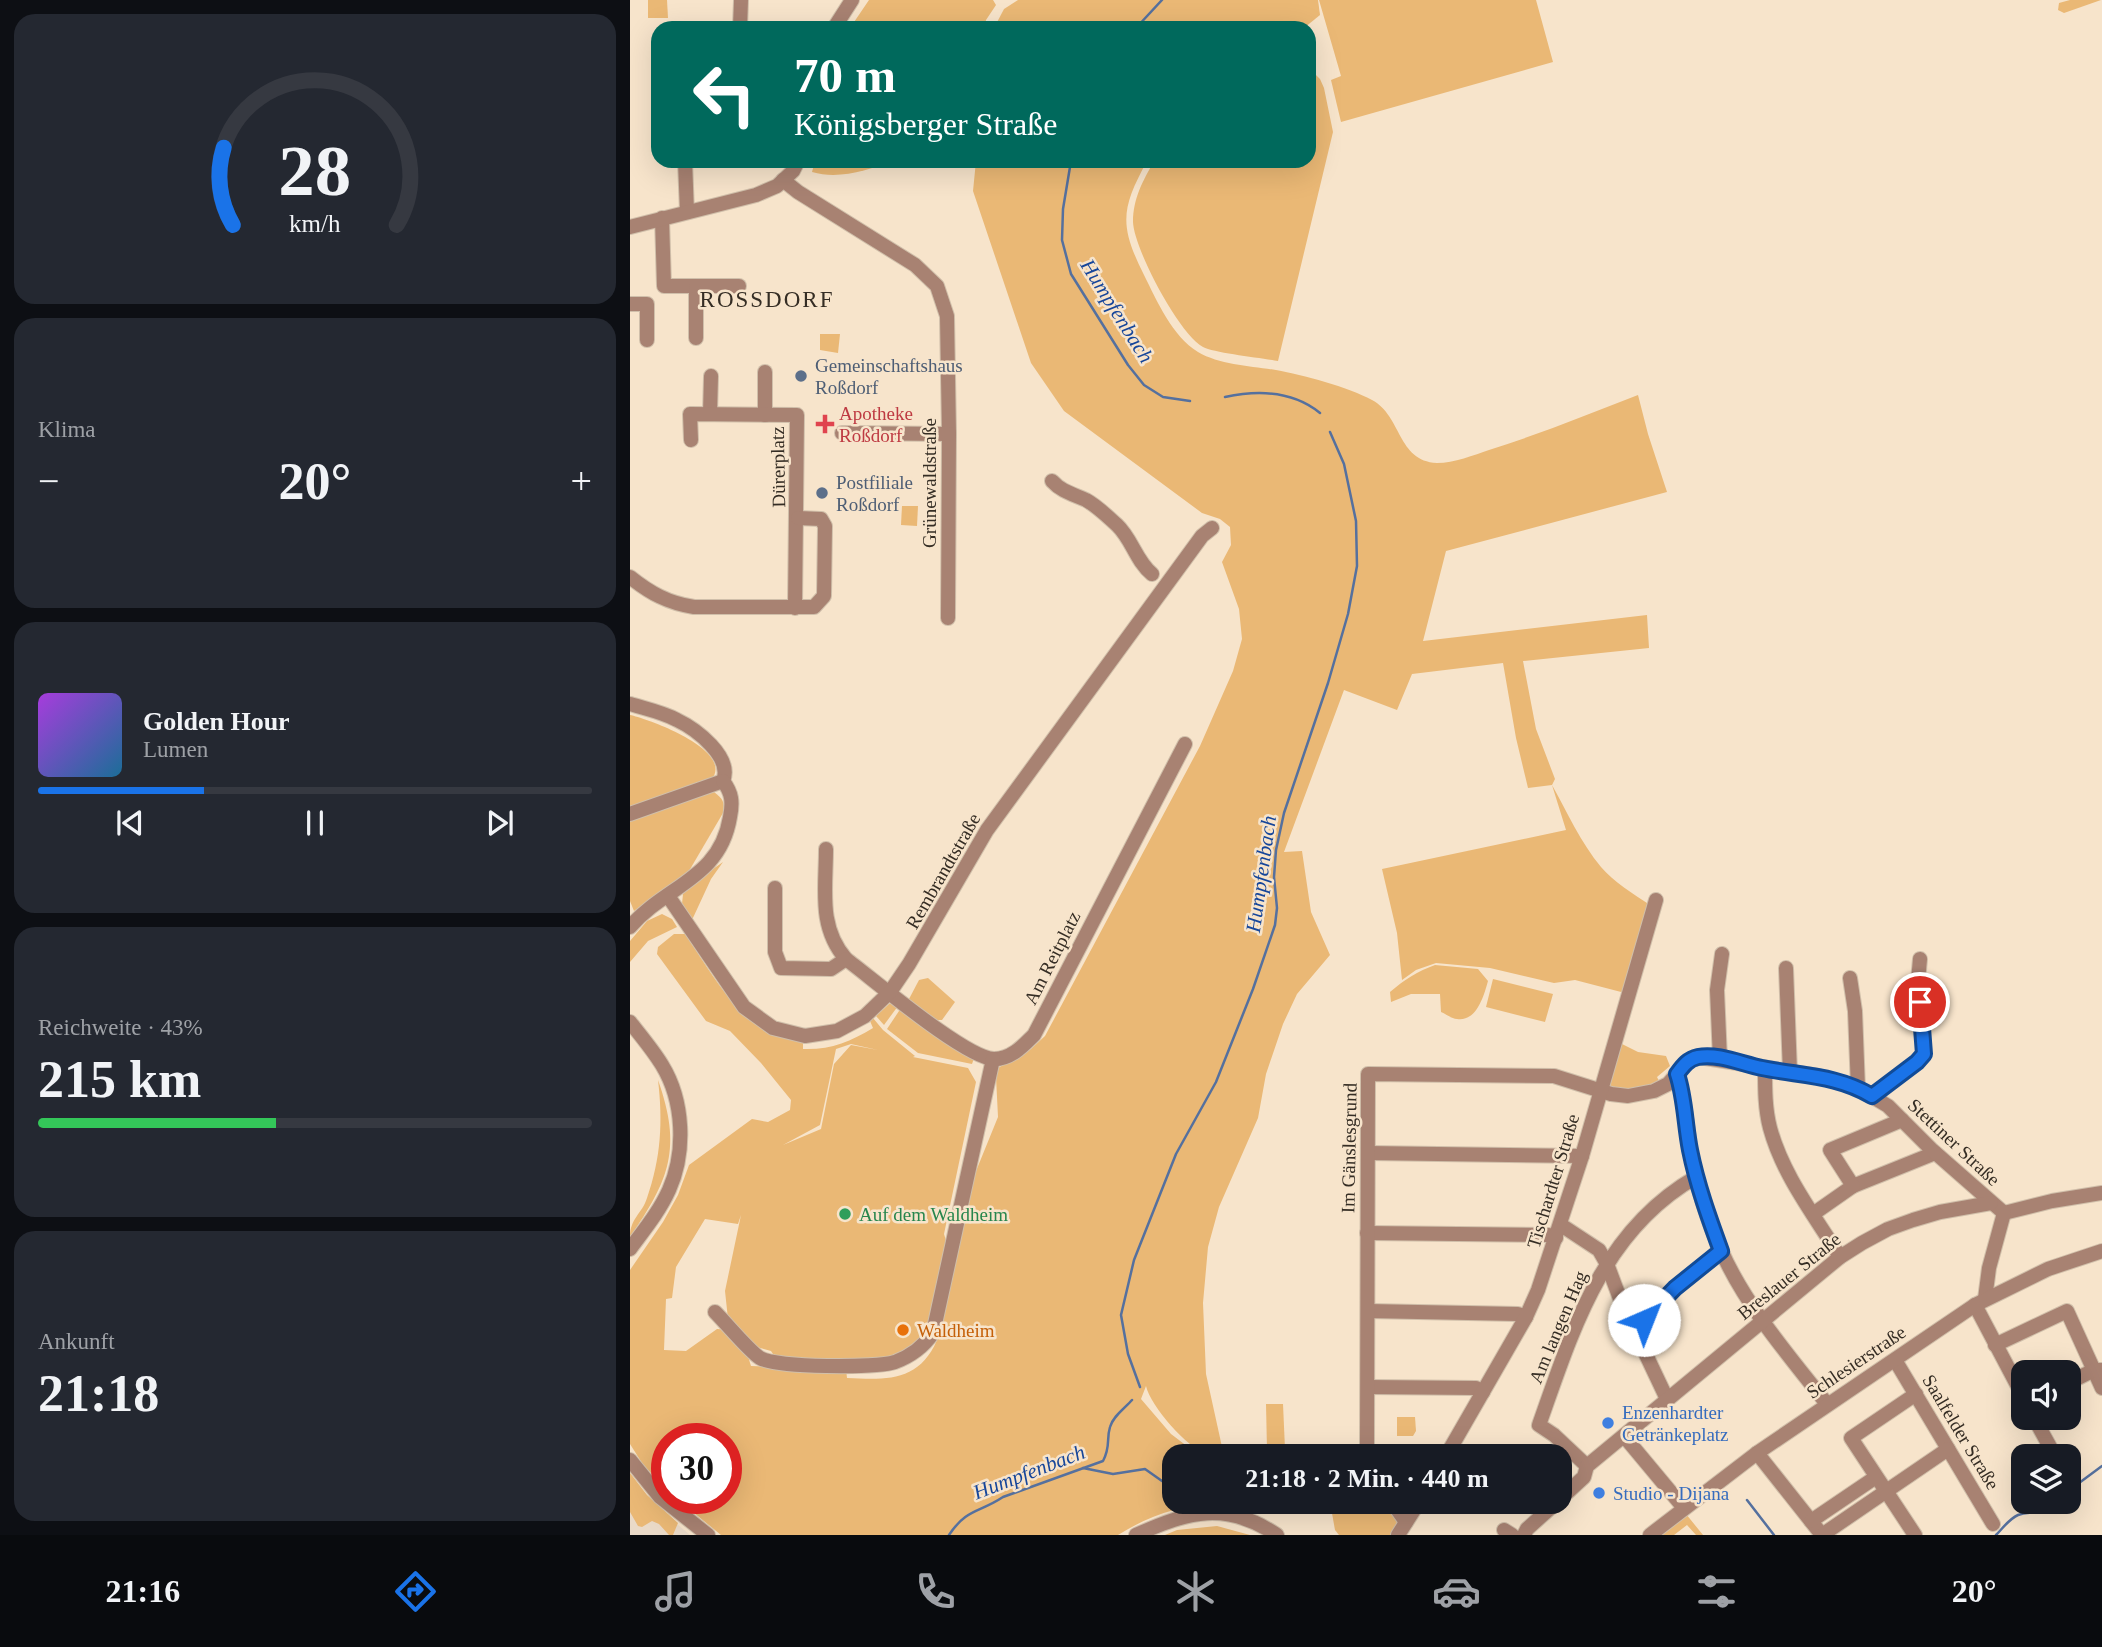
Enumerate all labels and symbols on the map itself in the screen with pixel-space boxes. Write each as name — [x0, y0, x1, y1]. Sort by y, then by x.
water label: Humpfenbach — [1075, 254, 1158, 367]
district label: ROSSDORF — [700, 287, 834, 312]
place label: Gemeinschaftshaus Roßdorf — [815, 355, 963, 398]
marker: Gemeinschaftshaus Roßdorf — [793, 368, 809, 384]
place label: Apotheke Roßdorf — [839, 403, 913, 446]
marker: Apotheke Roßdorf — [817, 416, 833, 432]
street label: Grünewaldstraße — [919, 418, 940, 548]
street label: Dürerplatz — [767, 426, 789, 508]
place label: Postfiliale Roßdorf — [836, 472, 913, 515]
marker: Postfiliale Roßdorf — [814, 485, 830, 501]
street label: Rembrandtstraße — [901, 810, 985, 932]
water label: Humpfenbach — [1241, 814, 1281, 935]
street label: Am Reitplatz — [1020, 908, 1084, 1008]
pin — [1890, 972, 1950, 1032]
street label: Im Gänslesgrund — [1337, 1082, 1361, 1213]
street label: Stettiner Straße — [1904, 1094, 2004, 1190]
street label: Tischardter Straße — [1523, 1111, 1583, 1251]
place label: Auf dem Waldheim — [859, 1204, 1008, 1225]
marker: Auf dem Waldheim — [837, 1206, 853, 1222]
street label: Breslauer Straße — [1733, 1228, 1845, 1324]
street label: Am langen Hag — [1525, 1267, 1591, 1386]
position arrow — [1607, 1283, 1681, 1357]
place label: Waldheim — [917, 1320, 995, 1341]
street label: Schlesierstraße — [1802, 1321, 1910, 1403]
marker: Waldheim — [895, 1322, 911, 1338]
street label: Saalfelder Straße — [1918, 1371, 2004, 1493]
place label: Enzenhardter Getränkeplatz — [1622, 1402, 1729, 1445]
marker: Enzenhardter Getränkeplatz — [1600, 1415, 1616, 1431]
speed limit sign: 30 — [651, 1423, 742, 1514]
water label: Humpfenbach — [969, 1440, 1088, 1505]
place label: Studio - Dijana — [1613, 1483, 1730, 1504]
marker: Studio - Dijana — [1591, 1485, 1607, 1501]

